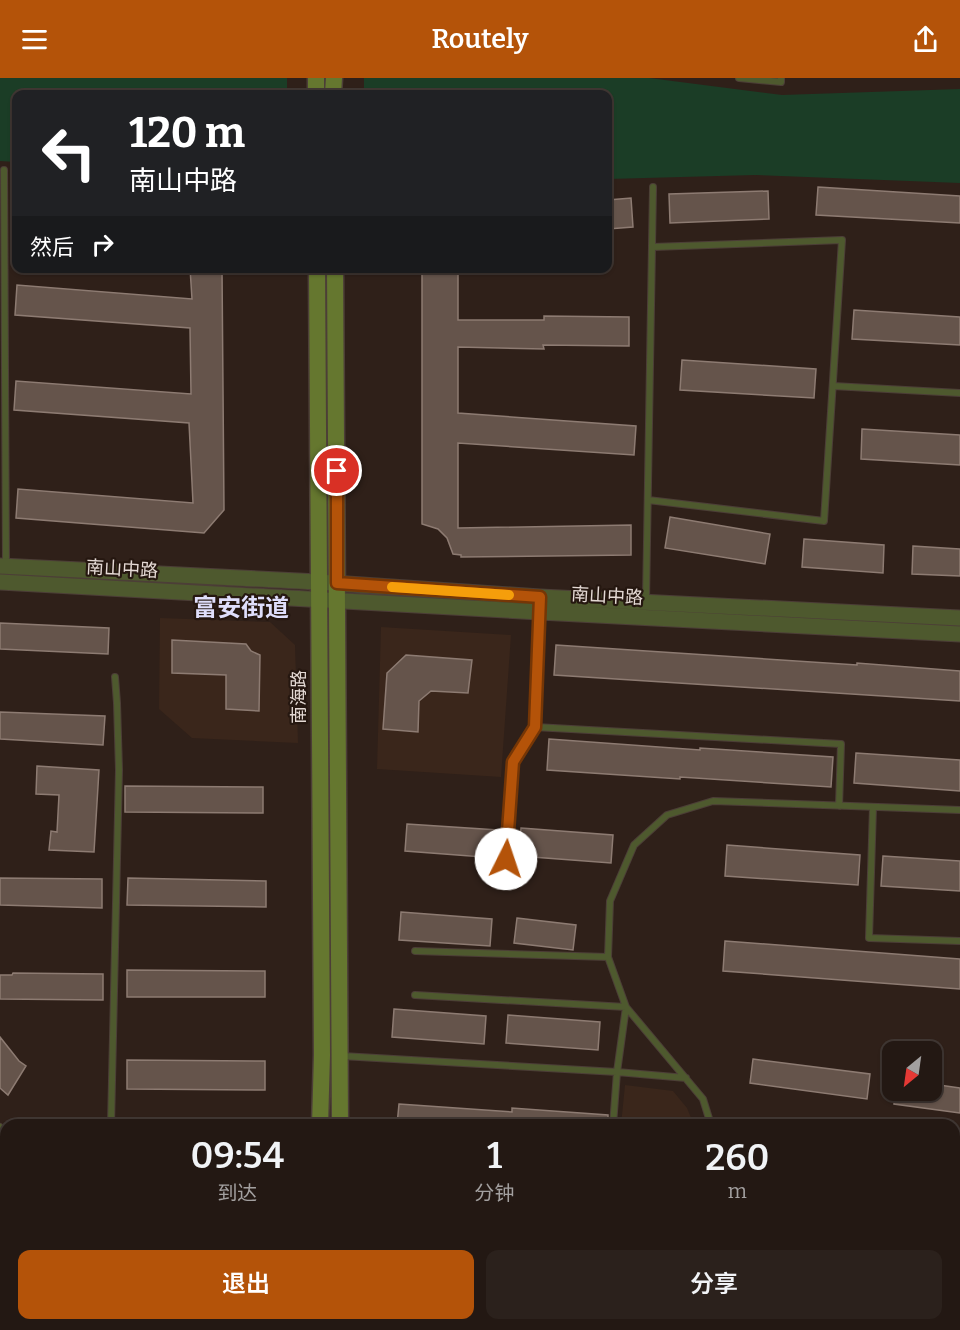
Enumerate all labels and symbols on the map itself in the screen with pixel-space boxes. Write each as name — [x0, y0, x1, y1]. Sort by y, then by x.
pin — [311, 445, 362, 496]
street label: 南山中路 — [85, 556, 159, 582]
street label: 南山中路 — [570, 583, 644, 609]
district label: 富安街道 — [193, 594, 289, 622]
street label: 南海路 — [288, 670, 310, 724]
position arrow — [474, 827, 538, 891]
north arrow — [882, 1041, 942, 1101]

